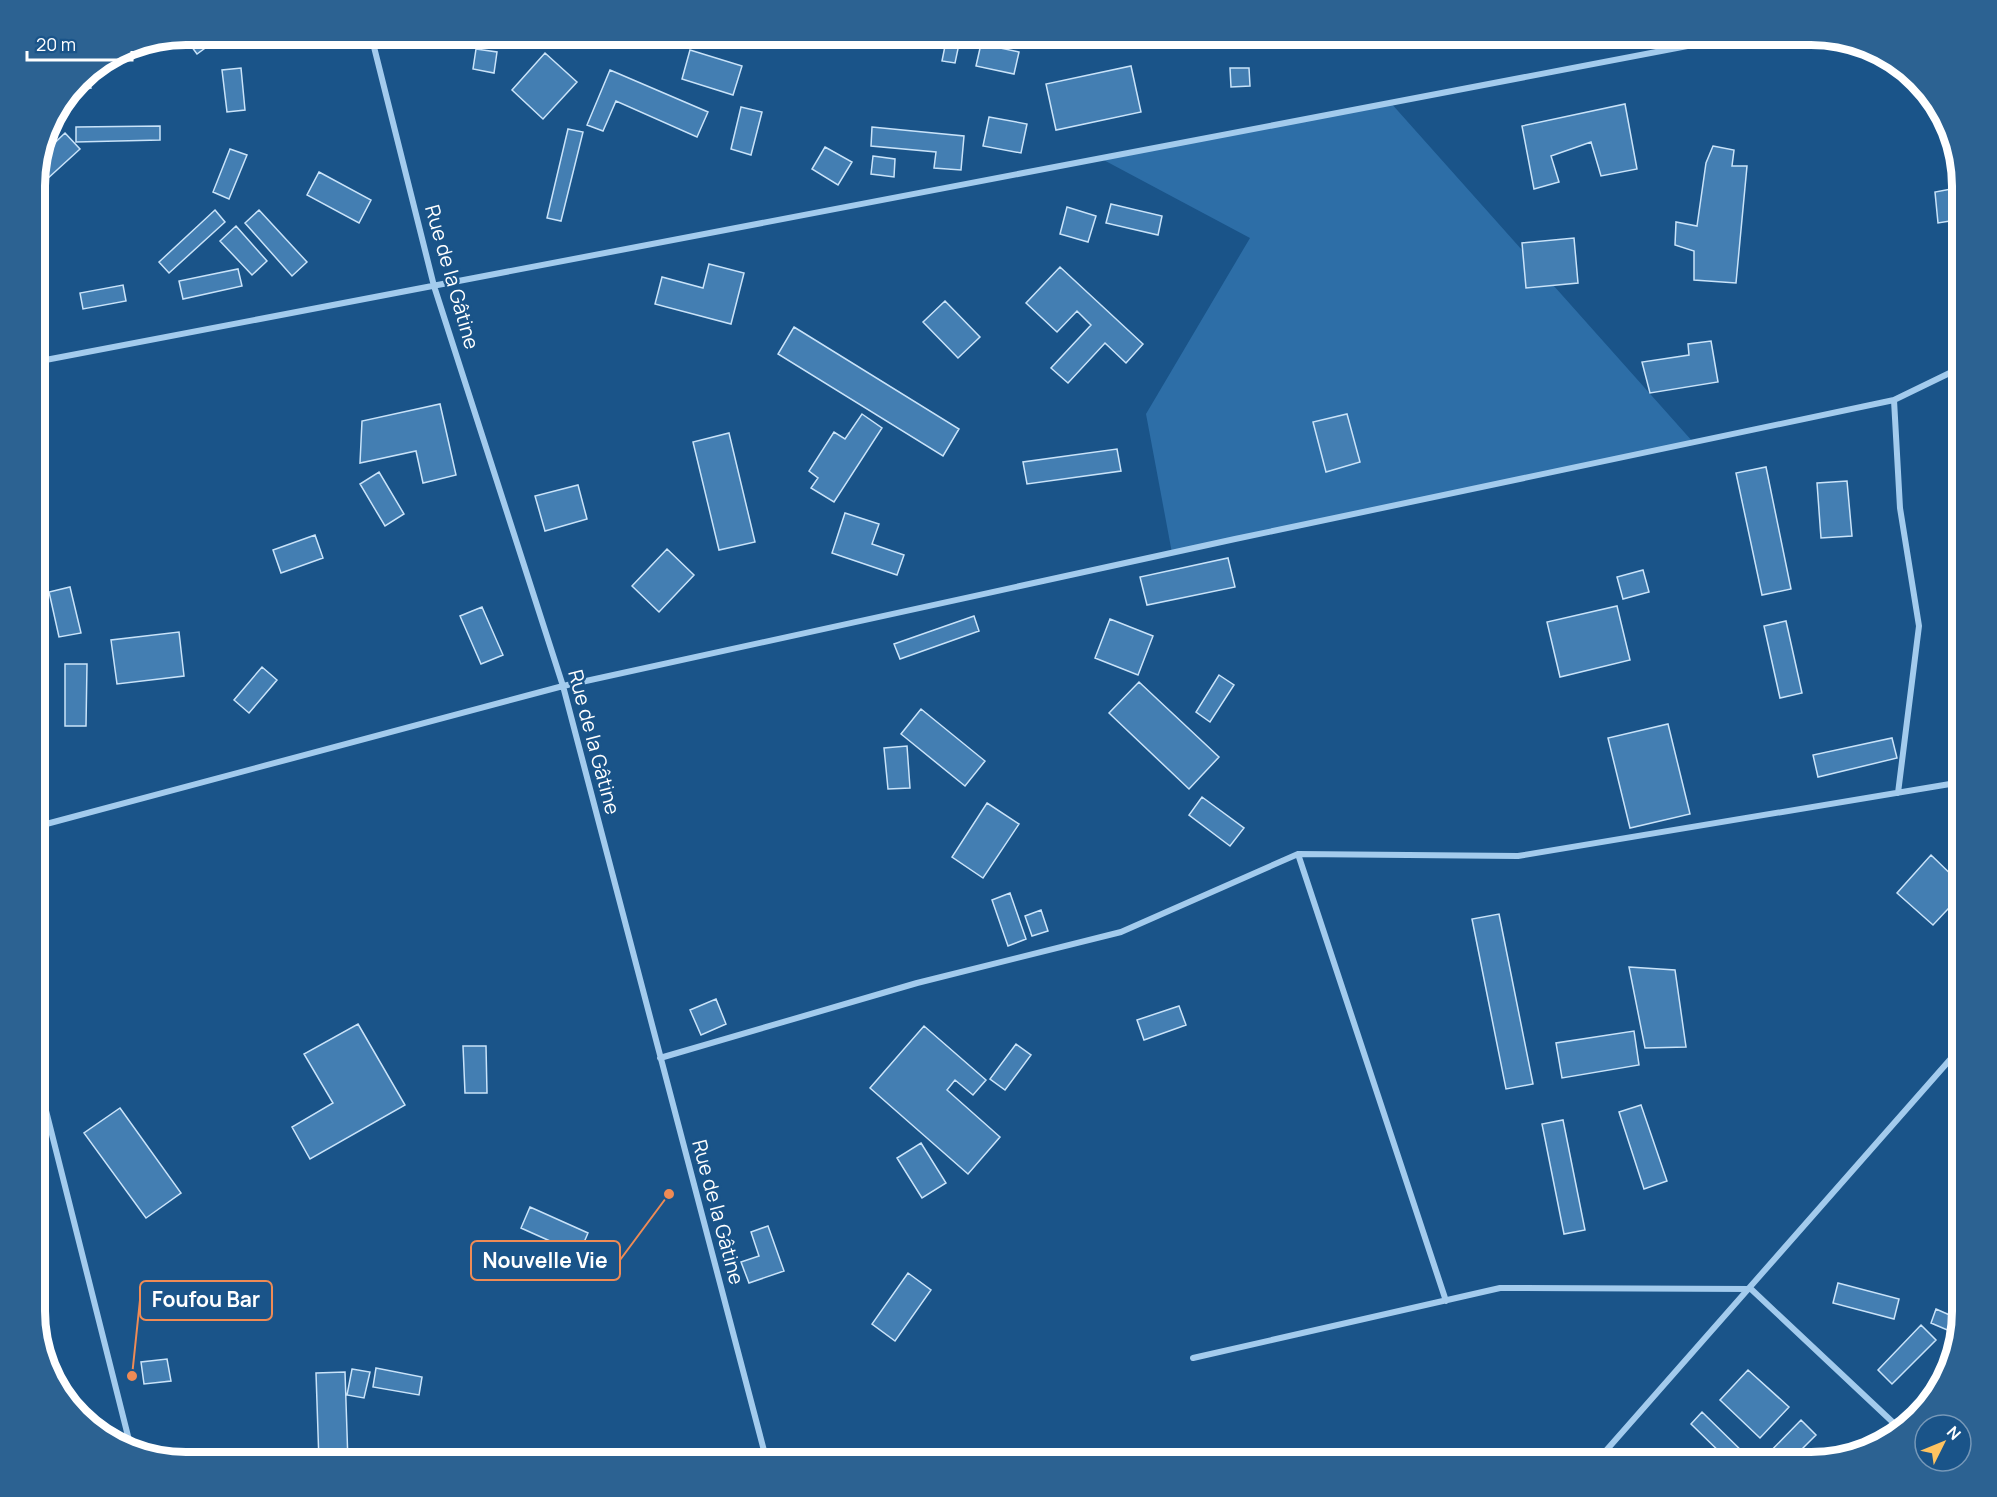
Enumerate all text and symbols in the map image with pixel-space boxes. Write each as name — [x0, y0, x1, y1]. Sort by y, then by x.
scale bar — [27, 24, 132, 62]
text: 20 m — [36, 32, 76, 56]
street label: Rue de la Gâtine — [419, 202, 486, 352]
street label: Rue de la Gâtine — [562, 666, 627, 817]
street label: Rue de la Gâtine — [686, 1136, 751, 1287]
callout: Nouvelle Vie — [471, 1241, 620, 1280]
text: Nouvelle Vie — [482, 1246, 608, 1274]
callout: Foufou Bar — [140, 1281, 272, 1320]
text: Foufou Bar — [152, 1285, 260, 1313]
north arrow — [1913, 1413, 1973, 1473]
text: N — [1942, 1421, 1966, 1444]

